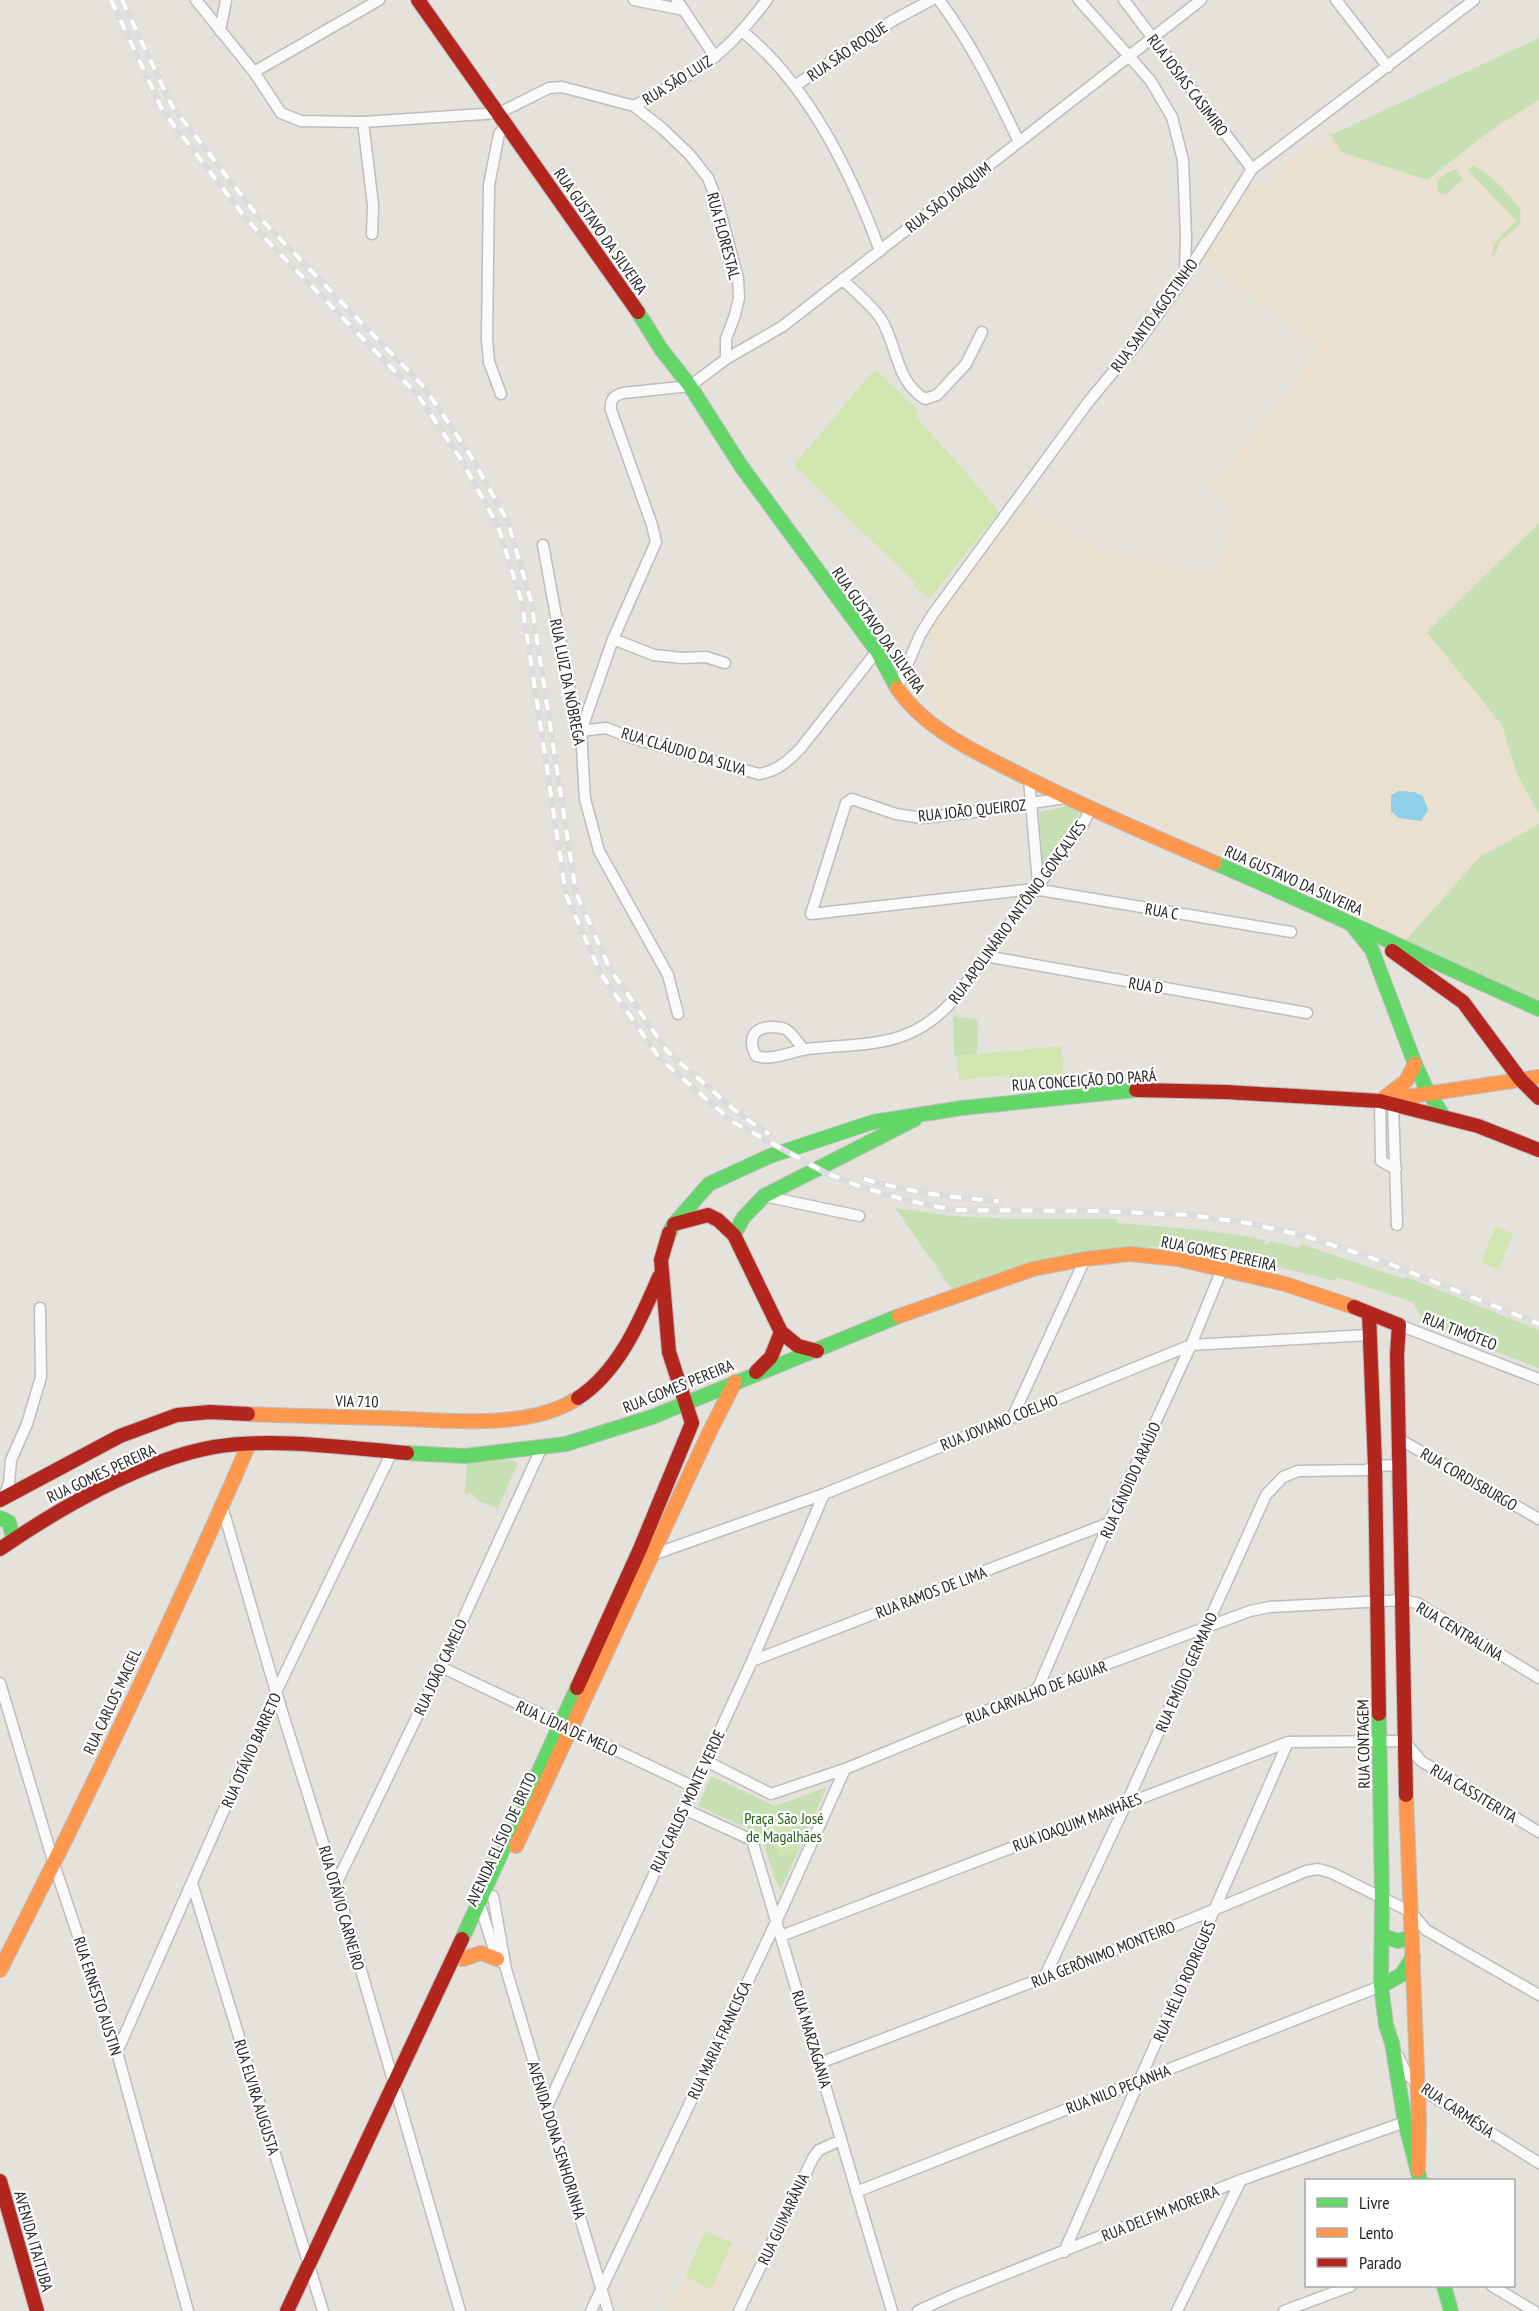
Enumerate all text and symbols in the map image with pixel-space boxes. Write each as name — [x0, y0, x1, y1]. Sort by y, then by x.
street label: RUA SÃO ROQUE — [803, 17, 891, 85]
street label: RUA JOSIAS CASIMIRO — [1143, 30, 1233, 140]
street label: RUA SÃO LUIZ — [638, 51, 716, 109]
street label: RUA SÃO JOAQUIM — [901, 157, 995, 237]
street label: RUA GUSTAVO DA SILVEIRA — [550, 164, 652, 298]
street label: RUA FLORESTAL — [703, 190, 745, 282]
street label: RUA SANTO AGOSTINHO — [1106, 254, 1202, 376]
street label: RUA GUSTAVO DA SILVEIRA — [828, 563, 930, 697]
street label: RUA LUIZ DA NÓBREGA — [546, 617, 590, 747]
street label: RUA CLÁUDIO DA SILVA — [619, 723, 749, 780]
street label: RUA JOÃO QUEIROZ — [917, 794, 1027, 826]
street label: RUA APOLINÁRIO ANTÔNIO GONÇALVES — [944, 816, 1090, 1007]
street label: RUA GUSTAVO DA SILVEIRA — [1222, 841, 1367, 920]
street label: RUA C — [1144, 898, 1180, 924]
street label: RUA D — [1127, 972, 1165, 998]
street label: RUA CONCEIÇÃO DO PARÁ — [1011, 1065, 1157, 1095]
street label: RUA GOMES PEREIRA — [1159, 1231, 1279, 1275]
street label: RUA TIMÓTEO — [1420, 1308, 1500, 1354]
street label: RUA GOMES PEREIRA — [620, 1355, 737, 1417]
street label: RUA JOVIANO COELHO — [937, 1389, 1061, 1455]
street label: VIA 710 — [334, 1391, 379, 1411]
street label: RUA CÂNDIDO ARAÚJO — [1095, 1419, 1165, 1541]
street label: RUA GOMES PEREIRA — [43, 1439, 159, 1507]
street label: RUA CORDISBURGO — [1417, 1443, 1521, 1515]
street label: RUA RAMOS DE LIMA — [873, 1561, 990, 1622]
street label: RUA CENTRALINA — [1413, 1597, 1507, 1665]
street label: RUA EMÍDIO GERMANO — [1151, 1609, 1221, 1735]
street label: RUA JOÃO CAMELO — [409, 1615, 471, 1718]
street label: RUA CARLOS MACIEL — [79, 1644, 146, 1758]
street label: RUA CARVALHO DE AGUIAR — [962, 1656, 1110, 1728]
street label: RUA OTÁVIO BARRETO — [217, 1689, 285, 1811]
street label: RUA LÍDIA DE MELO — [513, 1696, 621, 1760]
street label: RUA CONTAGEM — [1352, 1699, 1374, 1789]
street label: RUA CARLOS MONTE VERDE — [645, 1726, 729, 1876]
street label: RUA CASSITERITA — [1427, 1759, 1521, 1827]
street label: AVENIDA ELÍSIO DE BRITO — [461, 1769, 541, 1909]
street label: RUA JOAQUIM MANHÃES — [1010, 1788, 1145, 1856]
park label: Praça São José de Magalhães — [744, 1808, 824, 1846]
street label: RUA OTÁVIO CARNEIRO — [315, 1843, 369, 1973]
street label: RUA GERÔNIMO MONTEIRO — [1028, 1916, 1178, 1992]
street label: RUA HÉLIO RODRIGUES — [1148, 1917, 1220, 2045]
street label: RUA ERNESTO AUSTIN — [69, 1934, 127, 2058]
street label: RUA MARIA FRANCISCA — [683, 1977, 755, 2102]
street label: RUA MARZAGANIA — [788, 1988, 836, 2091]
street label: RUA ELVIRA AUGUSTA — [230, 2037, 284, 2158]
street label: AVENIDA DONA SENHORINHA — [523, 2059, 591, 2222]
street label: RUA NILO PEÇANHA — [1063, 2060, 1173, 2118]
street label: RUA CARMÉSIA — [1418, 2078, 1499, 2142]
street label: RUA GUIMARÂNIA — [753, 2170, 813, 2268]
legend — [1305, 2179, 1515, 2287]
street label: RUA DELFIM MOREIRA — [1099, 2180, 1222, 2246]
street label: AVENIDA ITAITUBA — [10, 2188, 58, 2294]
text: Livre — [1359, 2191, 1390, 2214]
text: Lento — [1359, 2221, 1394, 2244]
text: Parado — [1359, 2251, 1402, 2274]

